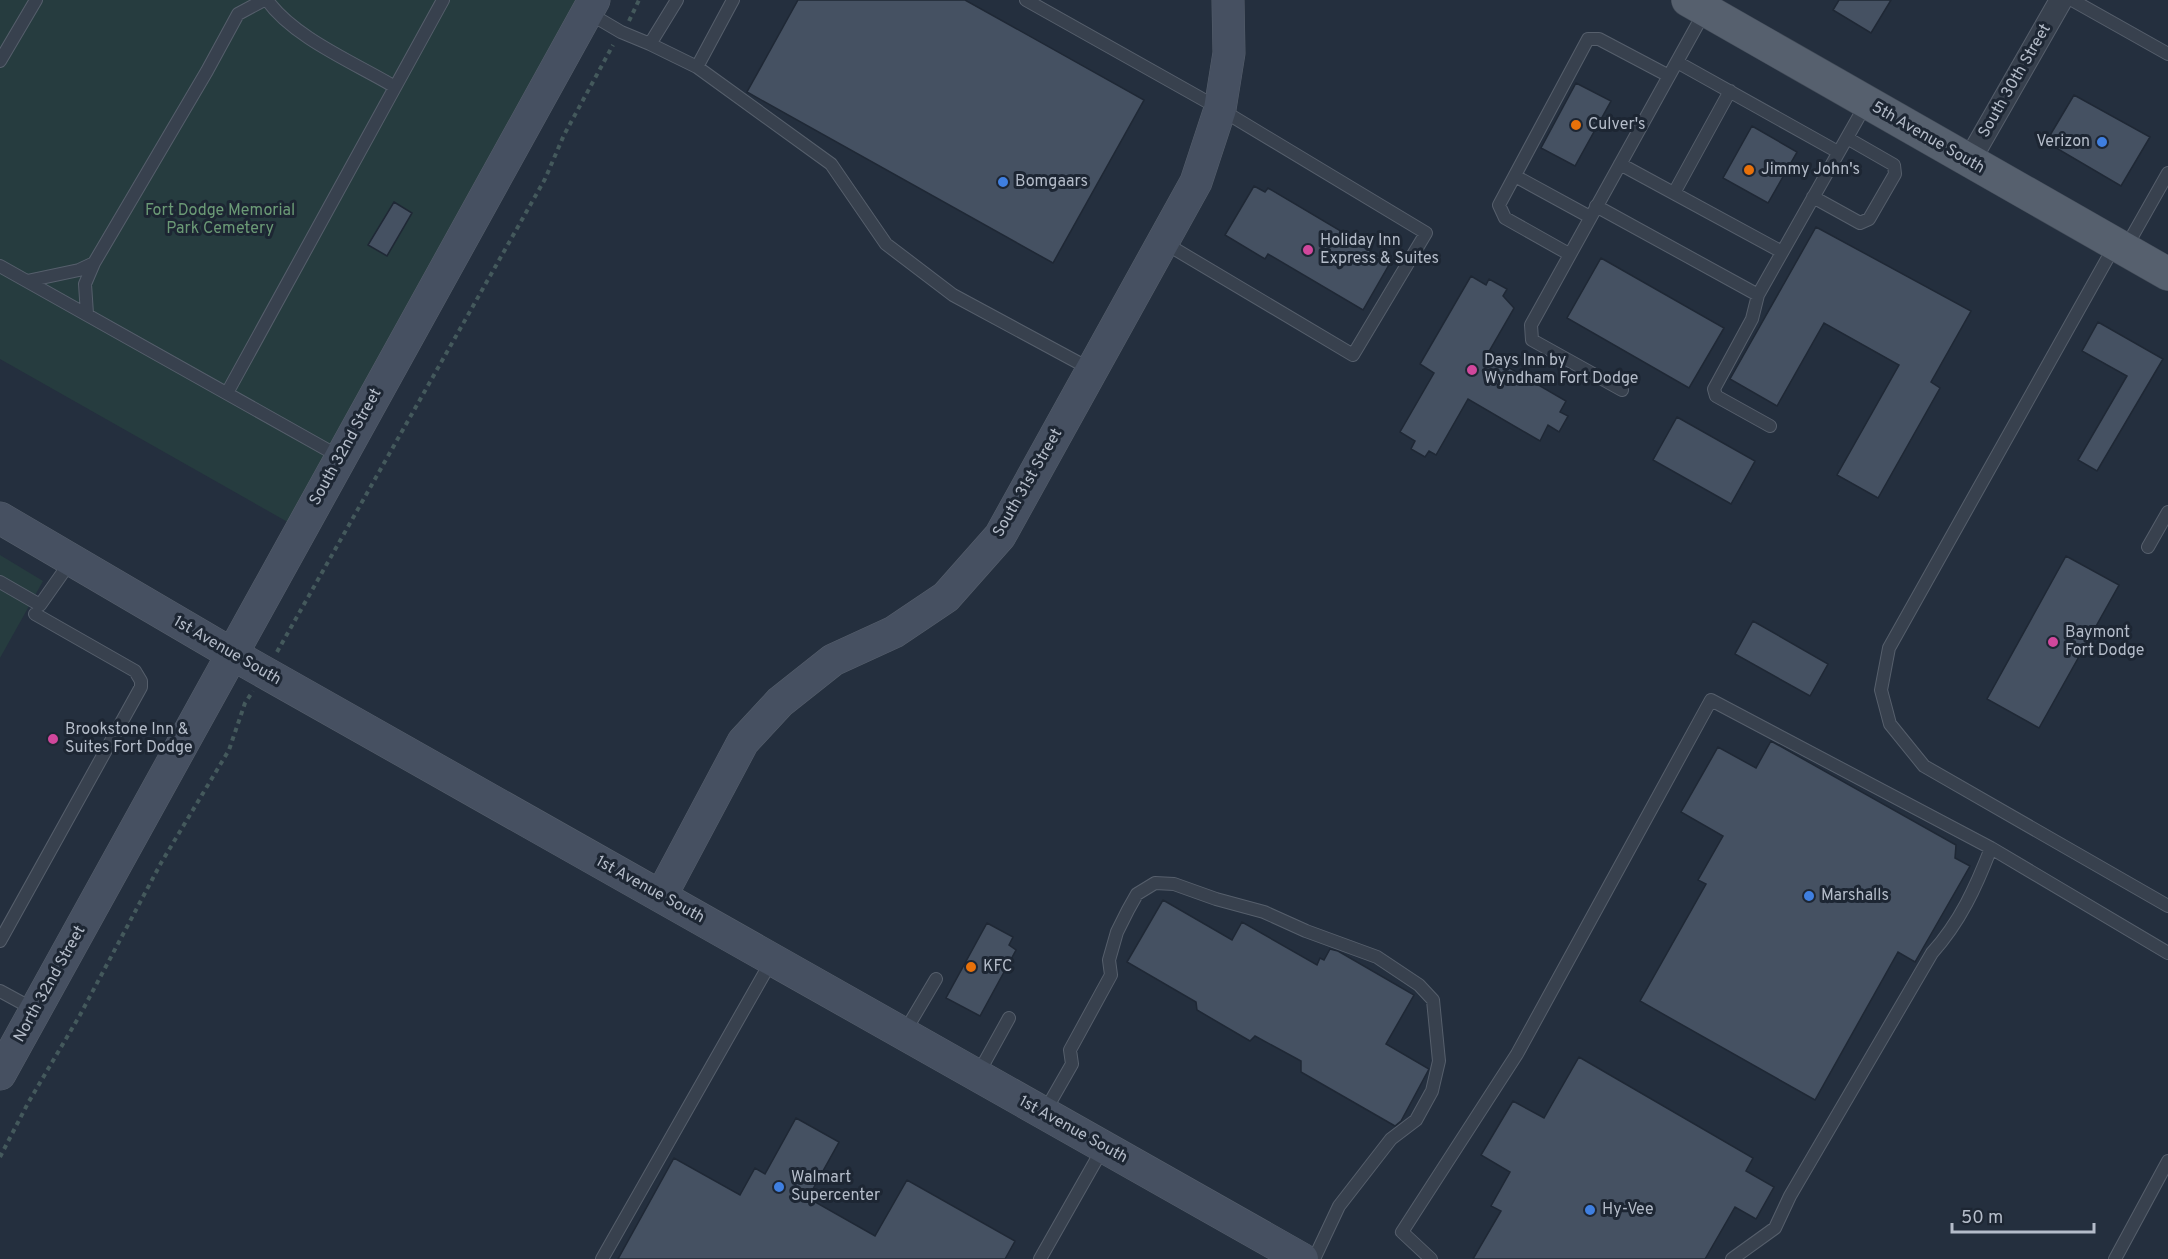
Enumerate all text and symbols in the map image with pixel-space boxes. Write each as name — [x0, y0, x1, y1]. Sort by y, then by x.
street label: South 30th Street — [1974, 21, 2056, 141]
street label: 5th Avenue South — [1868, 98, 1988, 178]
place label: Culver's — [1588, 115, 1646, 135]
marker: Culver's — [1569, 118, 1583, 132]
place label: Verizon — [2036, 132, 2090, 152]
marker: Verizon — [2095, 135, 2109, 149]
place label: Jimmy John's — [1761, 160, 1860, 180]
marker: Jimmy John's — [1742, 163, 1756, 177]
place label: Bomgaars — [1015, 172, 1088, 192]
marker: Bomgaars — [996, 175, 1010, 189]
park label: Fort Dodge Memorial Park Cemetery — [145, 201, 295, 239]
place label: Holiday Inn Express & Suites — [1320, 231, 1439, 269]
marker: Holiday Inn Express & Suites — [1301, 243, 1315, 257]
place label: Days Inn by Wyndham Fort Dodge — [1484, 351, 1638, 389]
marker: Days Inn by Wyndham Fort Dodge — [1465, 363, 1479, 377]
street label: South 32nd Street — [306, 385, 386, 509]
street label: South 31st Street — [989, 425, 1067, 541]
street label: 1st Avenue South — [169, 612, 285, 690]
place label: Baymont Fort Dodge — [2065, 623, 2144, 661]
marker: Baymont Fort Dodge — [2046, 635, 2060, 649]
place label: Brookstone Inn & Suites Fort Dodge — [65, 720, 193, 758]
marker: Brookstone Inn & Suites Fort Dodge — [46, 732, 60, 746]
street label: 1st Avenue South — [592, 852, 708, 928]
place label: Marshalls — [1821, 886, 1889, 906]
marker: Marshalls — [1802, 889, 1816, 903]
street label: North 32nd Street — [10, 922, 90, 1046]
place label: KFC — [983, 957, 1012, 977]
marker: KFC — [964, 960, 978, 974]
street label: 1st Avenue South — [1015, 1092, 1131, 1168]
place label: Walmart Supercenter — [791, 1168, 880, 1206]
marker: Walmart Supercenter — [772, 1180, 786, 1194]
scale bar — [1952, 1196, 2094, 1234]
place label: Hy-Vee — [1602, 1200, 1654, 1220]
marker: Hy-Vee — [1583, 1203, 1597, 1217]
text: 50 m — [1961, 1207, 2003, 1230]

